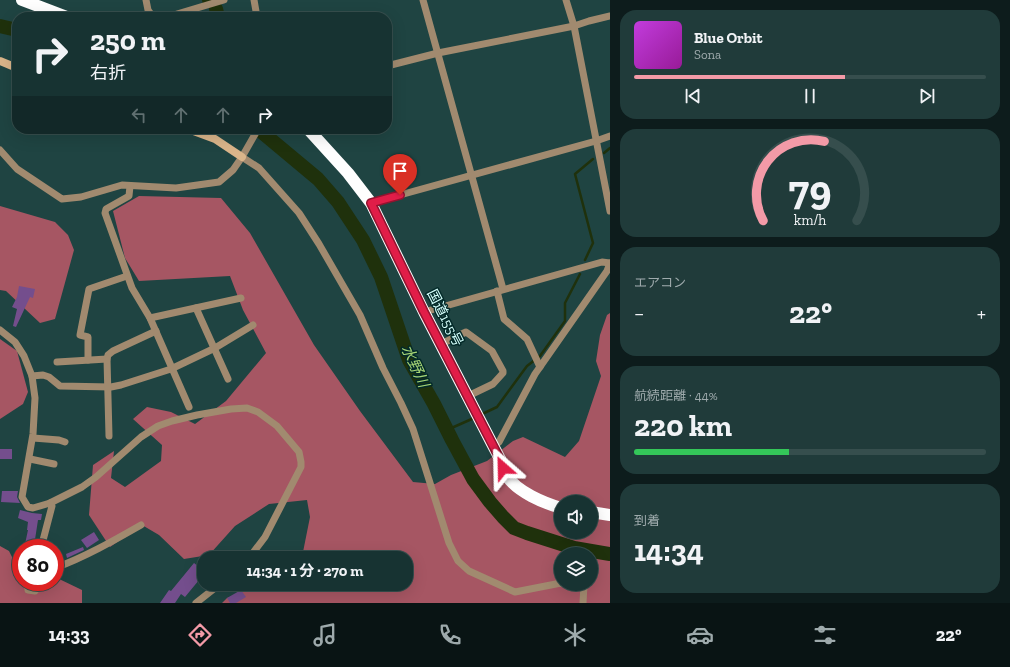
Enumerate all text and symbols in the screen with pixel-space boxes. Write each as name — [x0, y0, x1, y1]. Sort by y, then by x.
text: 250 m — [90, 24, 166, 57]
icon: right — [24, 28, 76, 80]
text: Blue Orbit — [694, 29, 762, 47]
text: Sona — [694, 47, 721, 62]
text: 右折 — [90, 62, 126, 84]
icon: previous — [682, 85, 704, 107]
icon: pause — [799, 85, 821, 107]
icon: next — [916, 85, 938, 107]
icon: left — [128, 104, 150, 126]
icon: ahead — [170, 104, 192, 126]
icon: ahead — [212, 104, 234, 126]
icon: right — [254, 104, 276, 126]
pin — [383, 154, 417, 195]
icon: arrive — [389, 160, 411, 182]
text: 79 — [789, 165, 831, 215]
text: km/h — [794, 211, 826, 228]
text: エアコン — [634, 275, 686, 290]
street label: 国道155号 — [423, 287, 467, 349]
text: 22° — [789, 295, 832, 331]
text: − — [634, 300, 644, 327]
text: + — [977, 300, 986, 327]
water label: 水野川 — [397, 342, 434, 392]
text: 航続距離 · 44% — [634, 388, 718, 403]
text: 220 km — [634, 408, 732, 444]
position arrow — [482, 447, 524, 489]
map controls — [554, 495, 598, 591]
button: sound — [554, 495, 598, 539]
text: 到着 — [634, 513, 660, 528]
text: 14:34 — [634, 533, 704, 569]
speed limit sign: 80 — [12, 539, 64, 591]
button: layers — [554, 547, 598, 591]
text: 14:34 · 1 分 · 270 m — [247, 562, 363, 580]
icon: directions — [186, 621, 214, 649]
icon: music — [311, 621, 339, 649]
icon: phone — [436, 621, 464, 649]
icon: climate — [561, 621, 589, 649]
icon: car — [686, 621, 714, 649]
icon: filters — [811, 621, 839, 649]
text: 14:33 — [48, 624, 90, 646]
text: 22° — [936, 624, 962, 646]

